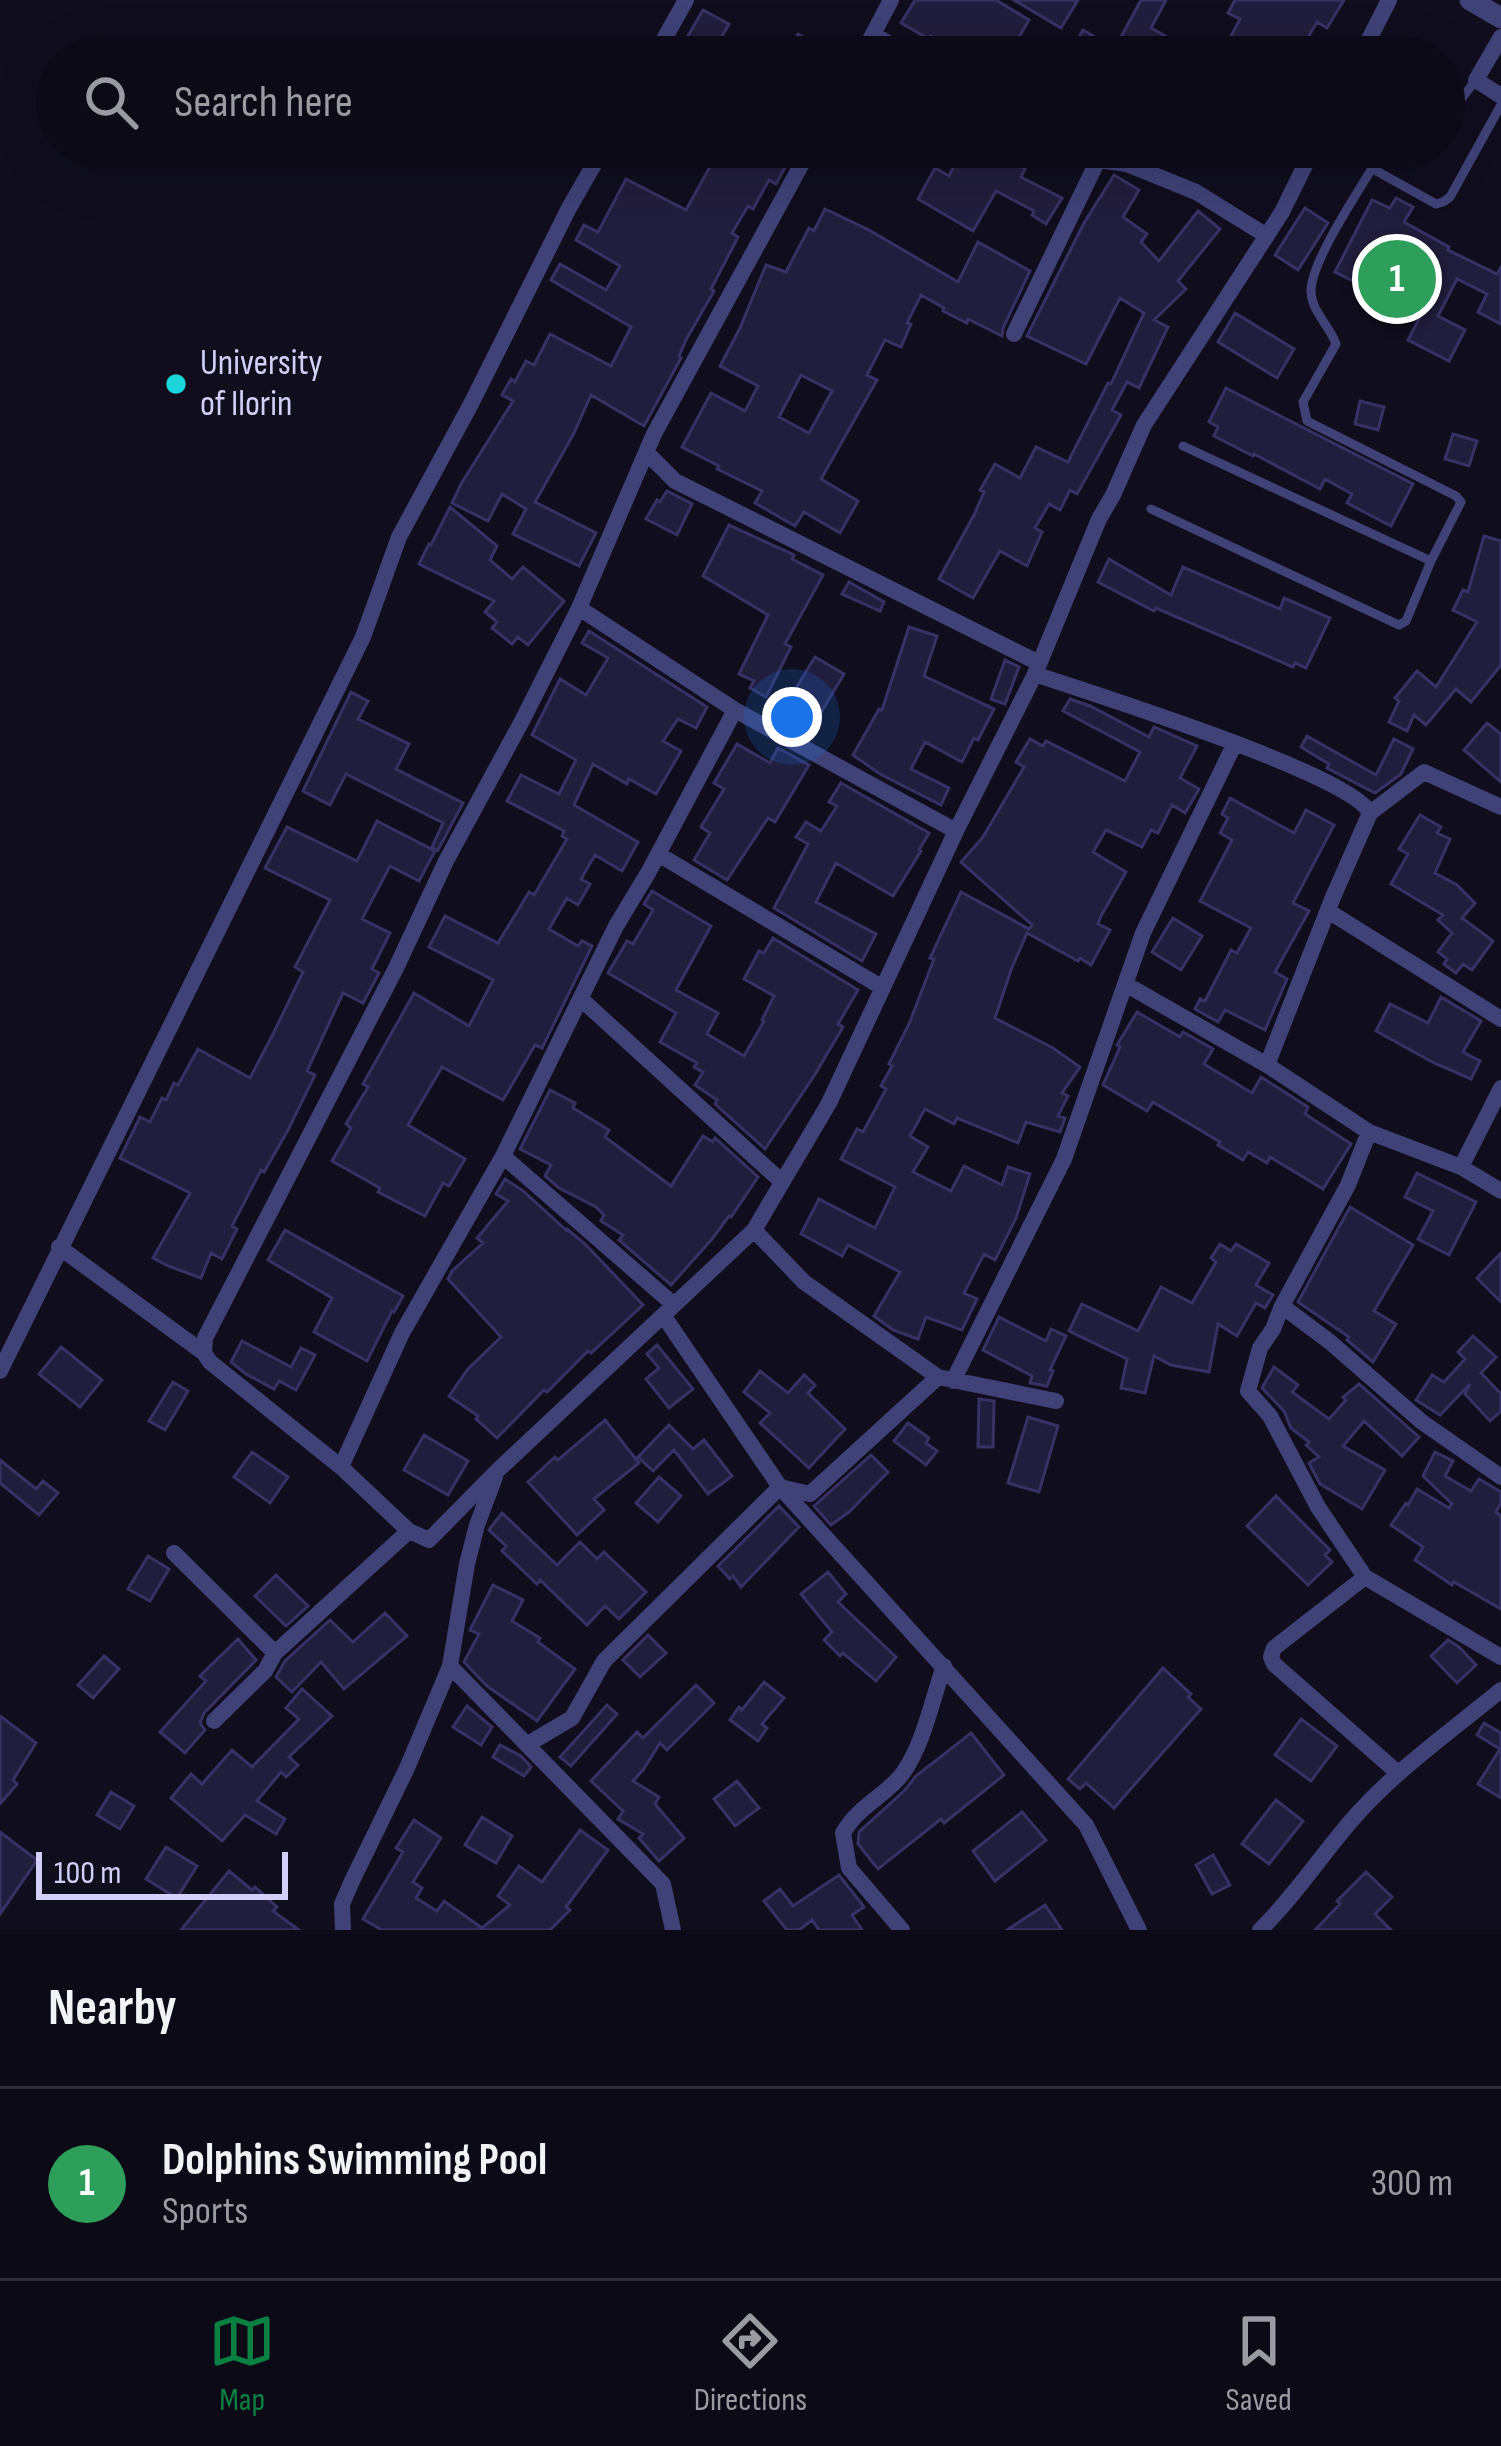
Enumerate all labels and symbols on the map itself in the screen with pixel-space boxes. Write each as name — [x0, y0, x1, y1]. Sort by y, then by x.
pin: 1 — [1358, 234, 1436, 324]
place label: University of Ilorin — [200, 342, 323, 426]
marker: University of Ilorin — [163, 371, 189, 397]
your location — [762, 687, 822, 747]
scale bar — [36, 1846, 288, 1899]

